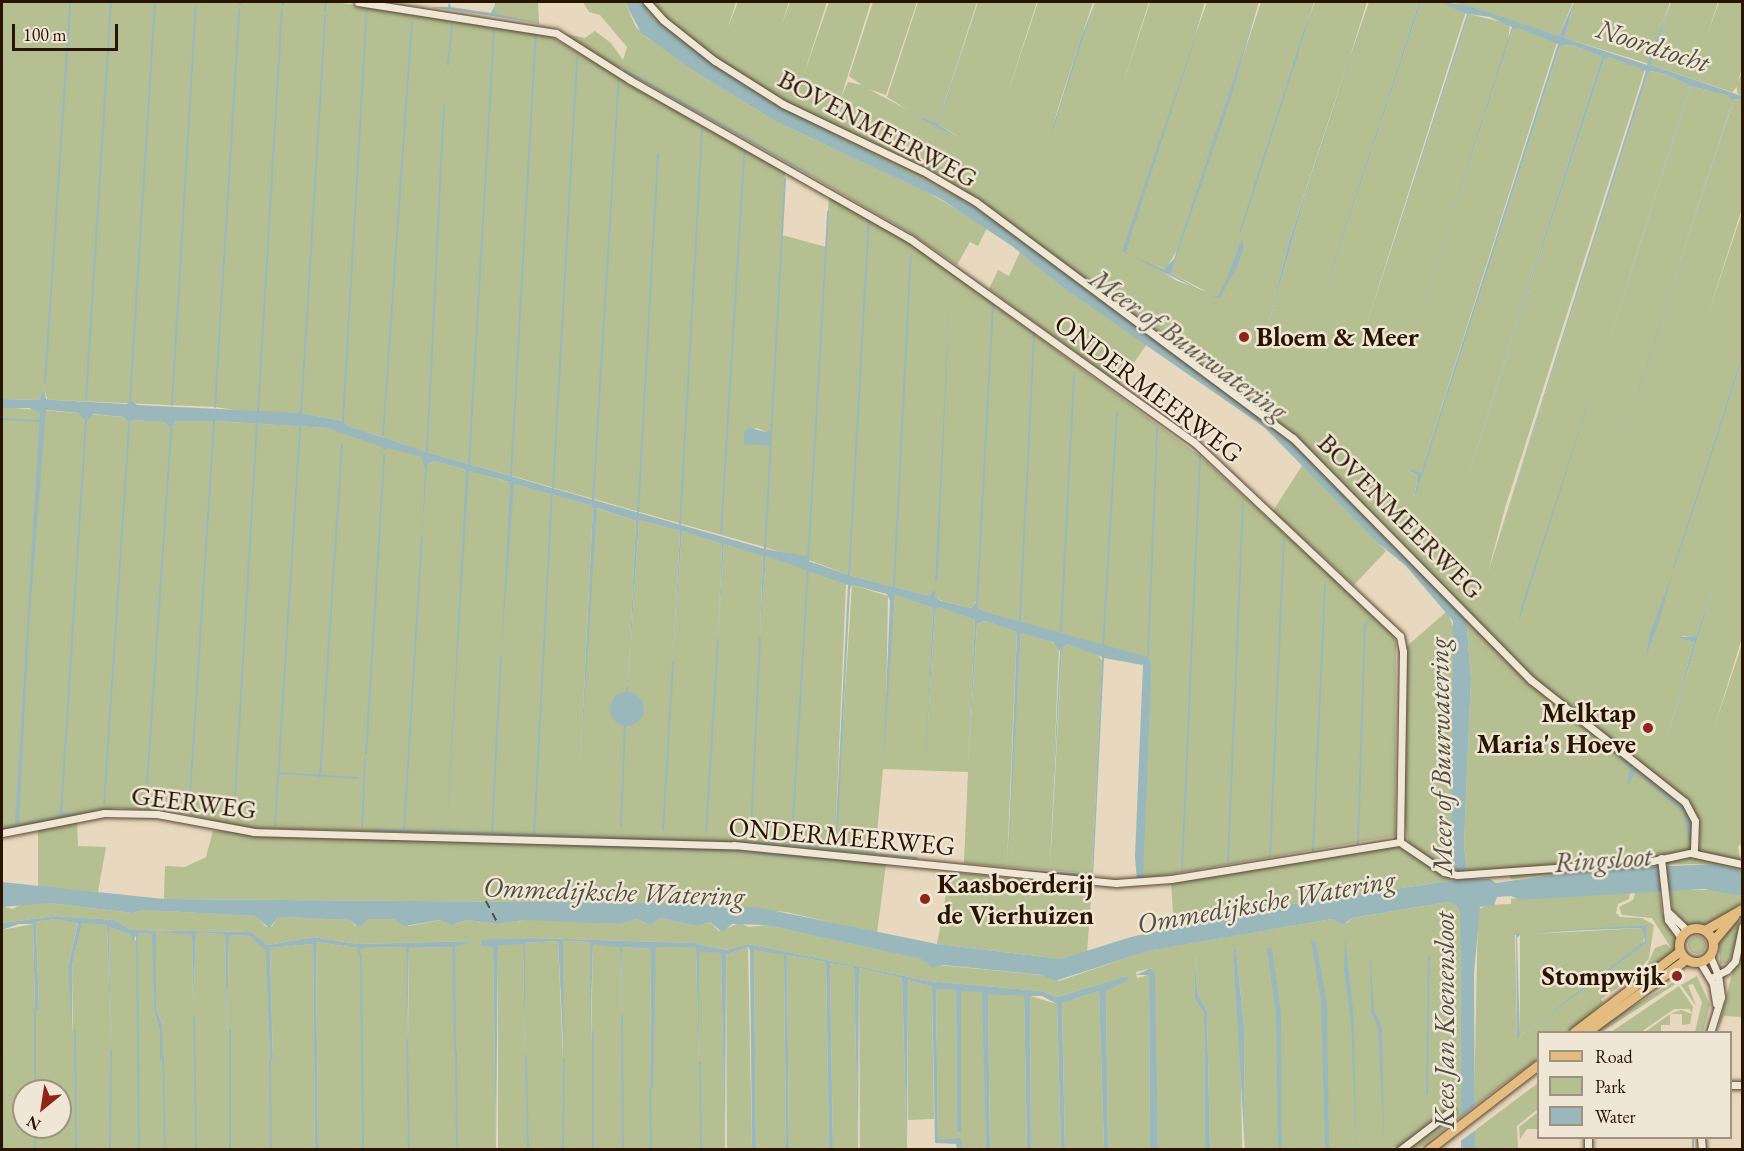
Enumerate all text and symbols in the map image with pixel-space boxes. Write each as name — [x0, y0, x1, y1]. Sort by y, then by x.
water label: Noordtocht — [1592, 11, 1714, 79]
scale bar — [15, 12, 122, 50]
text: 100 m — [23, 23, 67, 46]
street label: BOVENMEERWEG — [773, 62, 983, 194]
water label: Meer of Buurwatering — [1083, 261, 1295, 427]
street label: ONDERMEERWEG — [1048, 307, 1250, 469]
place label: Bloem & Meer — [1256, 321, 1419, 353]
marker: Bloem & Meer — [1237, 330, 1251, 344]
street label: BOVENMEERWEG — [1311, 426, 1491, 606]
water label: Meer of Buurwatering — [1421, 637, 1459, 875]
place label: Melktap Maria's Hoeve — [1476, 696, 1636, 759]
marker: Melktap Maria's Hoeve — [1641, 721, 1655, 735]
street label: GEERWEG — [130, 778, 258, 826]
street label: ONDERMEERWEG — [727, 810, 957, 862]
water label: Ringsloot — [1553, 839, 1653, 879]
water label: Ommedijksche Watering — [1134, 862, 1398, 940]
place label: Kaasboerderij de Vierhuizen — [937, 867, 1094, 930]
water label: Ommedijksche Watering — [483, 870, 745, 912]
marker: Kaasboerderij de Vierhuizen — [918, 892, 932, 906]
water label: Kees Jan Koenensloot — [1427, 911, 1461, 1129]
place label: Stompwijk — [1542, 960, 1665, 992]
marker: Stompwijk — [1670, 969, 1684, 983]
legend — [1537, 1031, 1732, 1139]
text: Road — [1595, 1045, 1633, 1068]
text: Park — [1595, 1075, 1626, 1098]
north arrow — [12, 1079, 72, 1139]
text: Water — [1595, 1105, 1636, 1128]
text: N — [23, 1111, 45, 1136]

